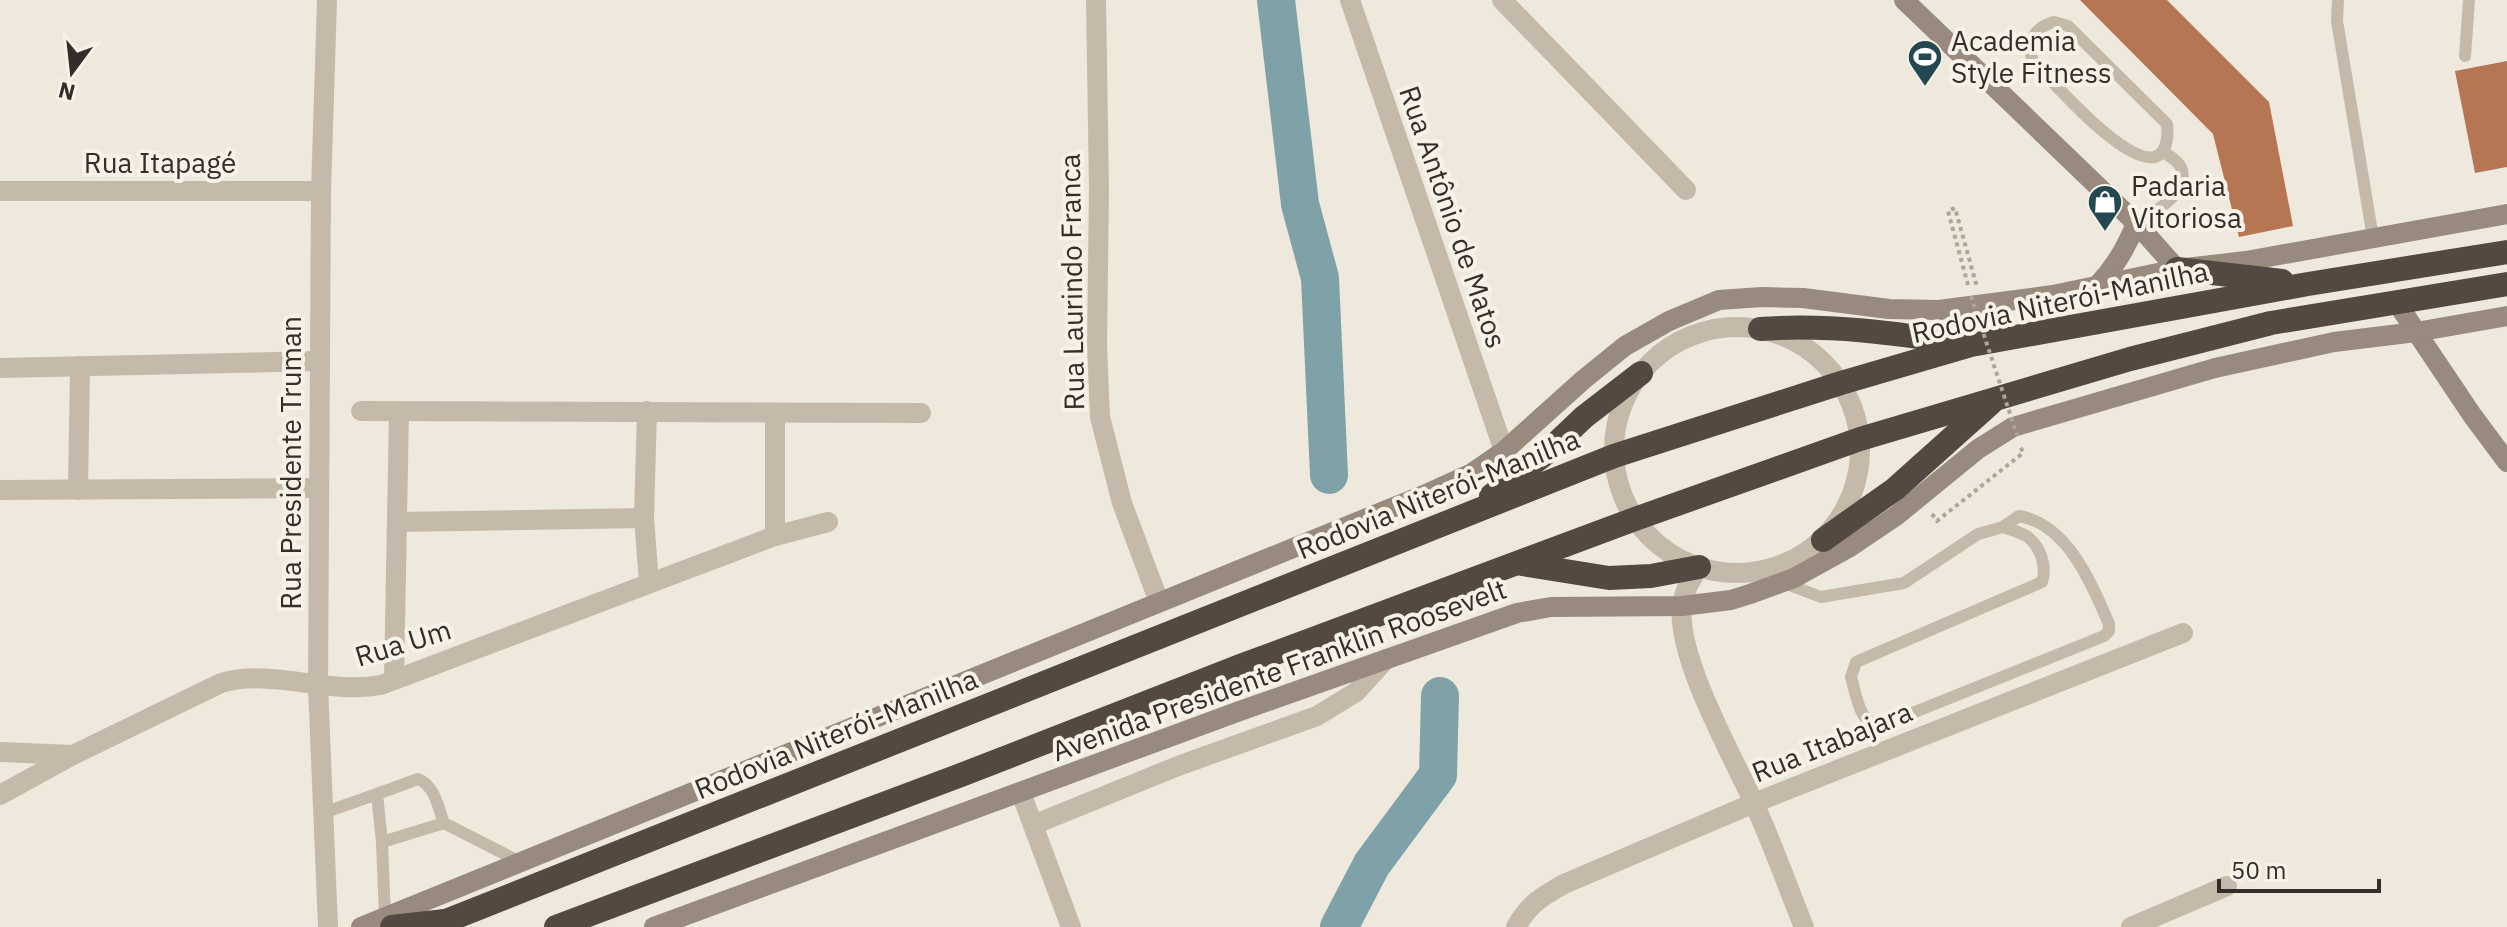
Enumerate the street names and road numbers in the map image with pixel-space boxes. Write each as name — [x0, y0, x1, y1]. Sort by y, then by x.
street label: Rua Antônio de Matos — [1391, 81, 1516, 353]
street label: Rua Itapagé — [84, 144, 236, 181]
street label: Rua Laurindo Franca — [1051, 153, 1092, 411]
street label: Rodovia Niterói-Manilha — [1908, 252, 2212, 351]
street label: Rua Presidente Truman — [272, 316, 309, 610]
street label: Rodovia Niterói-Manilha — [1291, 420, 1585, 567]
street label: Avenida Presidente Franklin Roosevelt — [1047, 570, 1511, 769]
street label: Rua Um — [350, 610, 456, 675]
street label: Rodovia Niterói-Manilha — [689, 660, 983, 807]
street label: Rua Itabajara — [1746, 693, 1917, 790]

